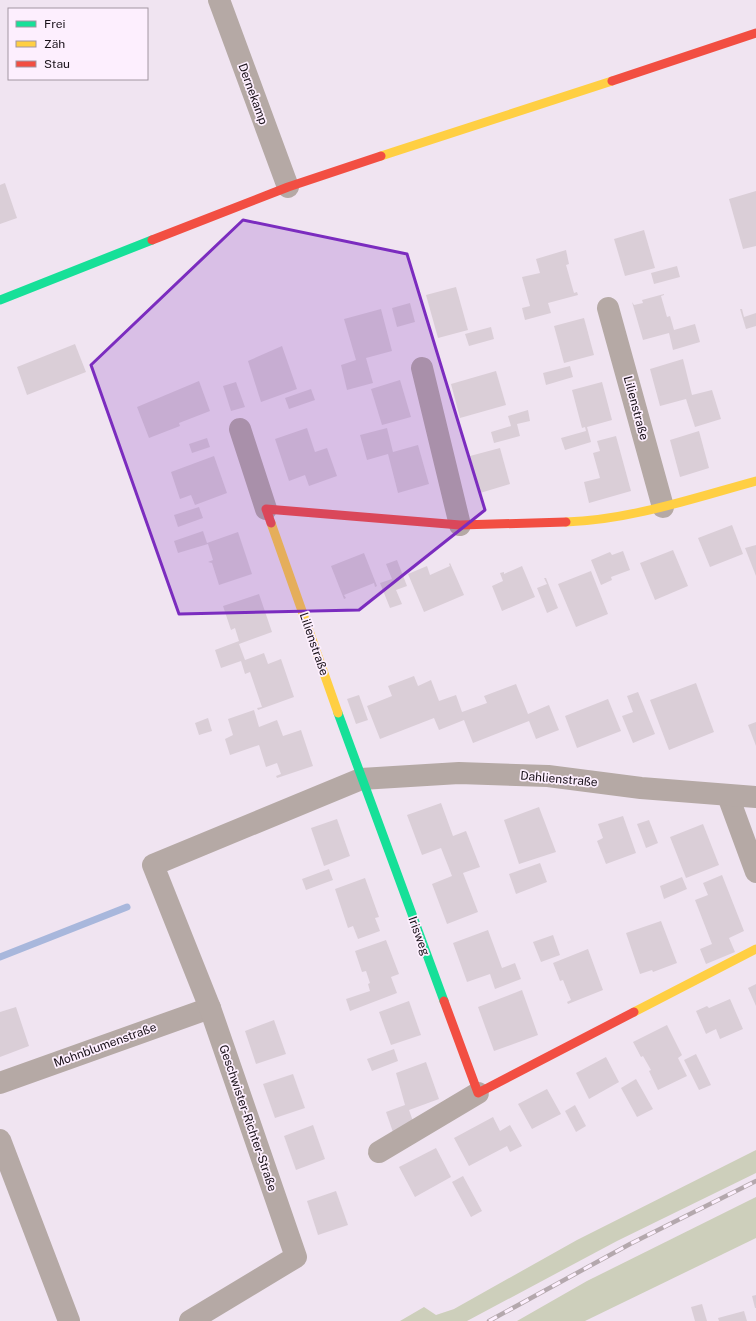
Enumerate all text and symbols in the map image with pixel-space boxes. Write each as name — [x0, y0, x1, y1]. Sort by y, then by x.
legend — [8, 8, 148, 80]
text: Frei — [44, 17, 66, 31]
text: Zäh — [44, 37, 65, 51]
text: Stau — [44, 57, 70, 71]
street label: Dernekamp — [235, 61, 271, 127]
street label: Lilienstraße — [621, 374, 651, 442]
street label: Lilienstraße — [297, 611, 331, 678]
street label: Dahlienstraße — [520, 769, 598, 789]
street label: Irisweg — [405, 915, 433, 957]
street label: Mohnblumenstraße — [52, 1020, 159, 1070]
street label: Geschwister-Richter-Straße — [216, 1043, 280, 1193]

